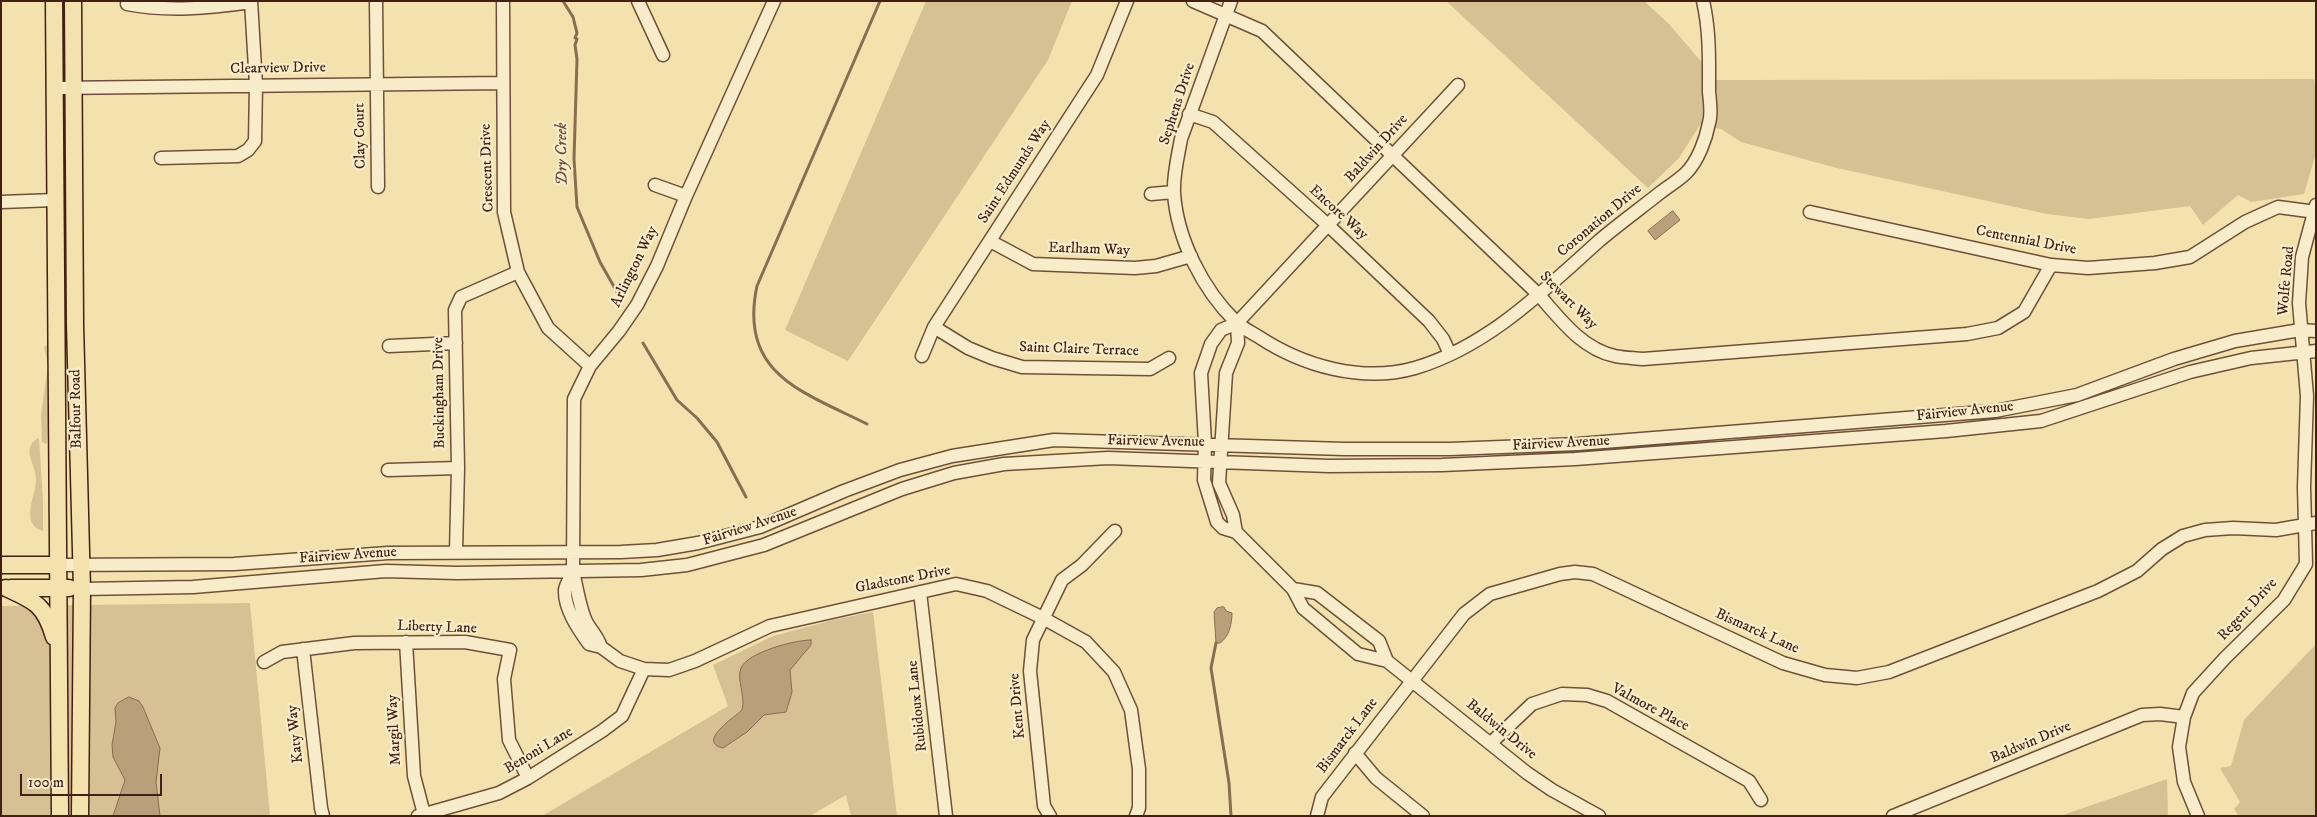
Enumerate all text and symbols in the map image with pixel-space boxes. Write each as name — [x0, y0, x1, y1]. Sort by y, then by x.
street label: Clearview Drive — [230, 59, 326, 79]
street label: Sephens Drive — [1156, 61, 1200, 147]
street label: Clay Court — [351, 103, 371, 169]
street label: Baldwin Drive — [1342, 111, 1412, 187]
street label: Saint Edmunds Way — [975, 117, 1055, 227]
water label: Dry Creek — [553, 122, 573, 186]
street label: Crescent Drive — [477, 123, 499, 213]
street label: Coronation Drive — [1554, 180, 1646, 262]
street label: Encore Way — [1305, 182, 1371, 244]
street label: Centennial Drive — [1974, 222, 2078, 260]
street label: Arlington Way — [608, 224, 662, 310]
street label: Earlham Way — [1048, 240, 1130, 260]
street label: Wolfe Road — [2275, 245, 2299, 317]
street label: Stewart Way — [1535, 268, 1601, 334]
street label: Buckingham Drive — [430, 337, 450, 449]
street label: Saint Claire Terrace — [1019, 339, 1139, 361]
street label: Balfour Road — [67, 369, 87, 449]
street label: Fairview Avenue — [1916, 398, 2014, 426]
street label: Fairview Avenue — [1107, 432, 1205, 452]
street label: Fairview Avenue — [1512, 432, 1610, 456]
street label: Fairview Avenue — [701, 503, 799, 551]
street label: Fairview Avenue — [299, 544, 397, 568]
street label: Gladstone Drive — [854, 562, 952, 598]
street label: Regent Drive — [2215, 575, 2281, 645]
street label: Bismarck Lane — [1712, 606, 1802, 658]
street label: Liberty Lane — [397, 618, 477, 638]
street label: Rubidoux Lane — [904, 659, 932, 753]
street label: Kent Drive — [1006, 672, 1030, 740]
street label: Valmore Place — [1608, 680, 1692, 736]
street label: Margil Way — [384, 694, 406, 766]
street label: Bismarck Lane — [1314, 695, 1382, 777]
street label: Baldwin Drive — [1462, 696, 1540, 764]
street label: Katy Way — [284, 704, 308, 764]
street label: Baldwin Drive — [1988, 718, 2074, 768]
street label: Benoni Lane — [501, 723, 577, 779]
scale bar — [22, 764, 165, 796]
text: 100 m — [28, 773, 64, 792]

